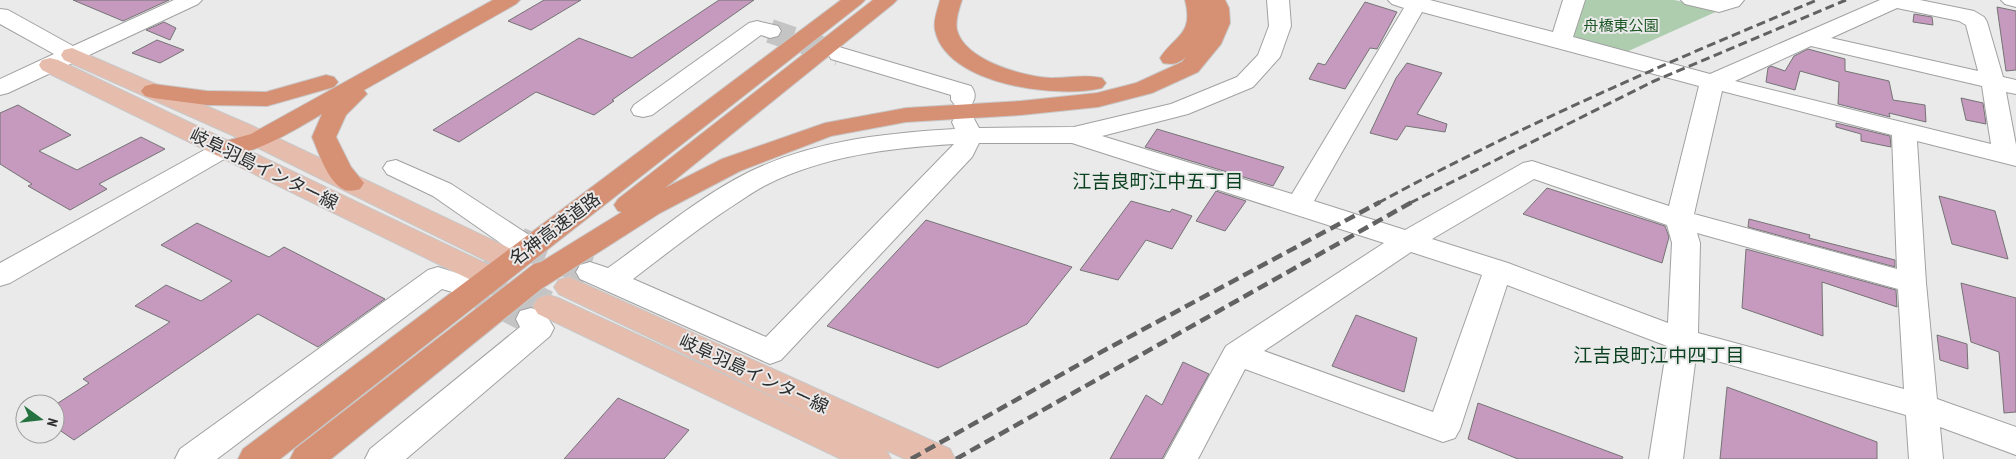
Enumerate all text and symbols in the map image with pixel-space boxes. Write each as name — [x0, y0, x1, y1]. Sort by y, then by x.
park label: 舟橋東公園 — [1583, 16, 1659, 35]
street label: 岐阜羽島インター線 — [186, 123, 342, 214]
district label: 江吉良町江中五丁目 — [1072, 169, 1244, 193]
street label: 名神高速道路 — [505, 187, 605, 270]
street label: 岐阜羽島インター線 — [676, 329, 832, 418]
district label: 江吉良町江中四丁目 — [1573, 343, 1745, 367]
north arrow — [15, 394, 65, 444]
text: N — [43, 416, 62, 428]

